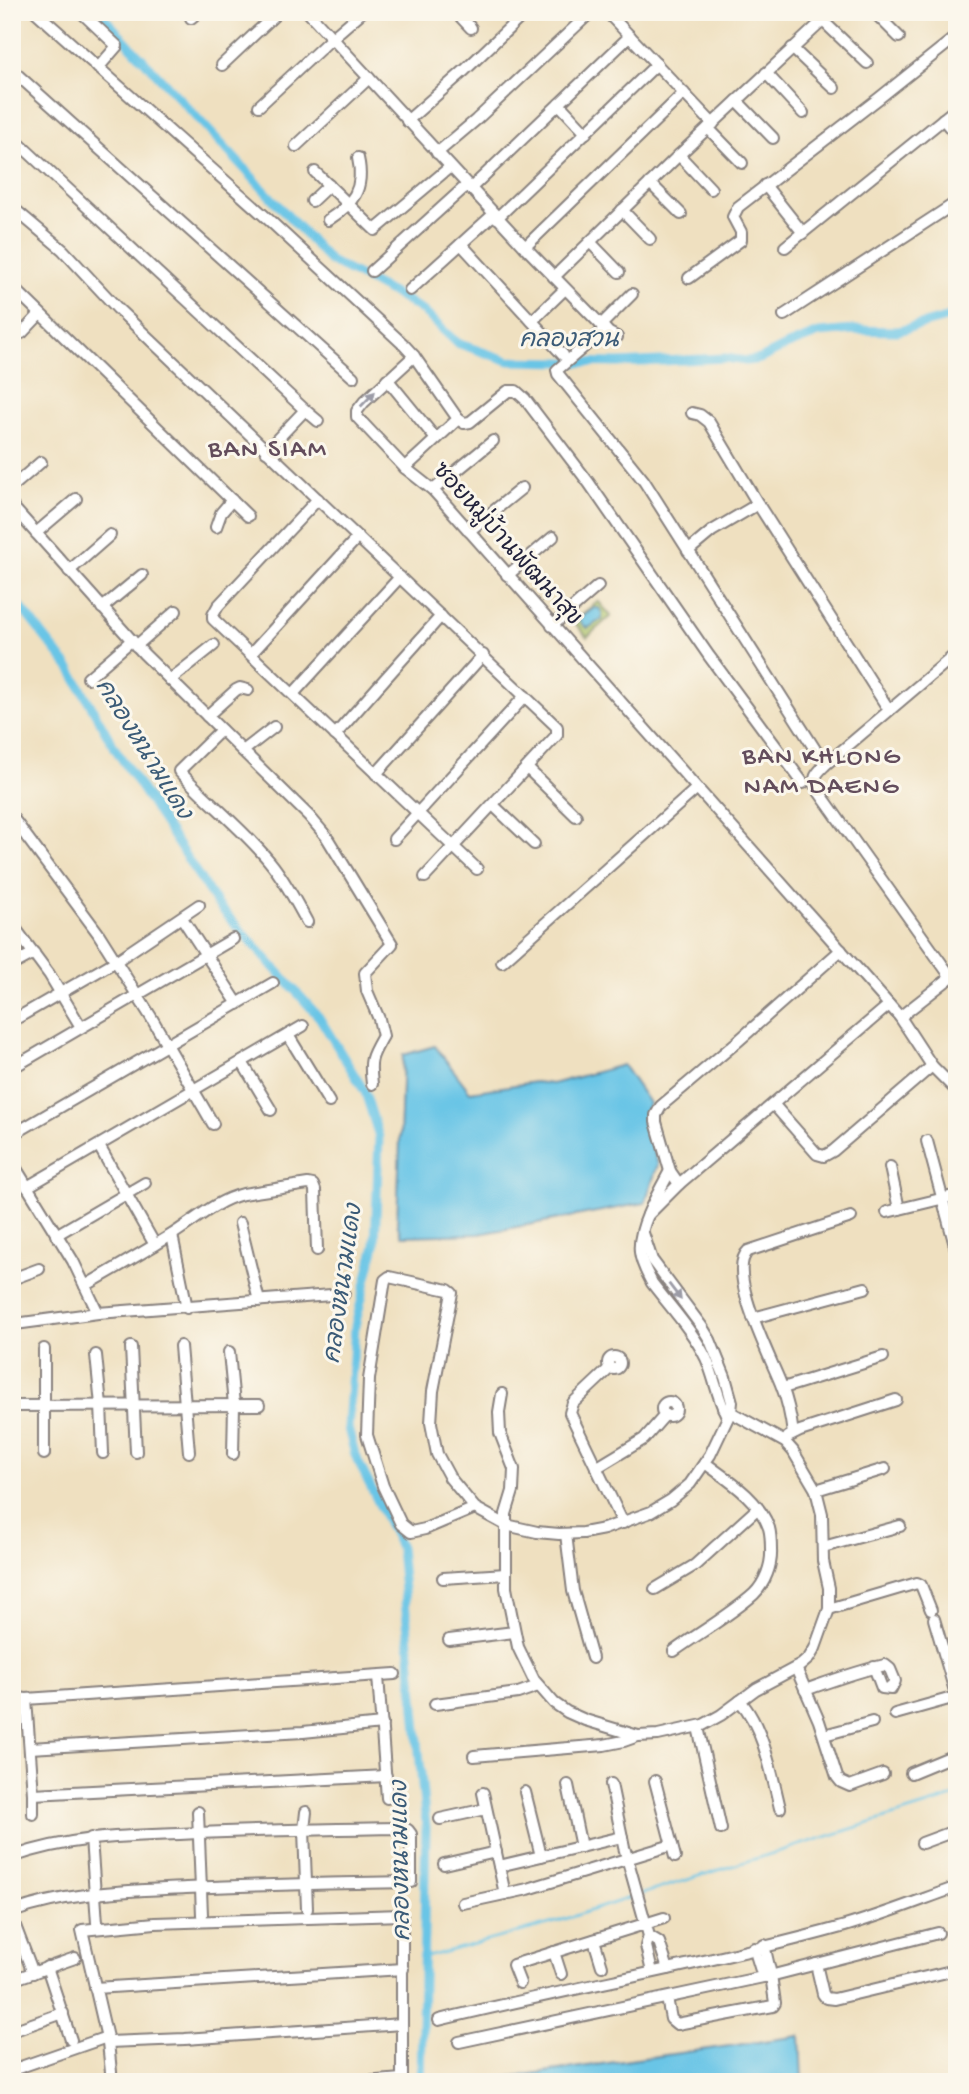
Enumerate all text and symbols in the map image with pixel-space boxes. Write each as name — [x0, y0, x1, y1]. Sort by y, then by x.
water label: คลองสวน — [520, 327, 620, 356]
one-way arrow — [360, 390, 377, 407]
district label: BAN SIAM — [207, 436, 328, 467]
street label: ซอยหมู่บ้านพัฒนาสุข — [425, 455, 590, 633]
water label: คลองหนามแดง — [87, 674, 198, 827]
district label: BAN KHLONG NAM DAENG — [741, 743, 902, 804]
water label: คลองหนามแดง — [319, 1201, 371, 1365]
one-way arrow — [668, 1283, 682, 1301]
water label: คลองหนามแดง — [387, 1779, 419, 1941]

